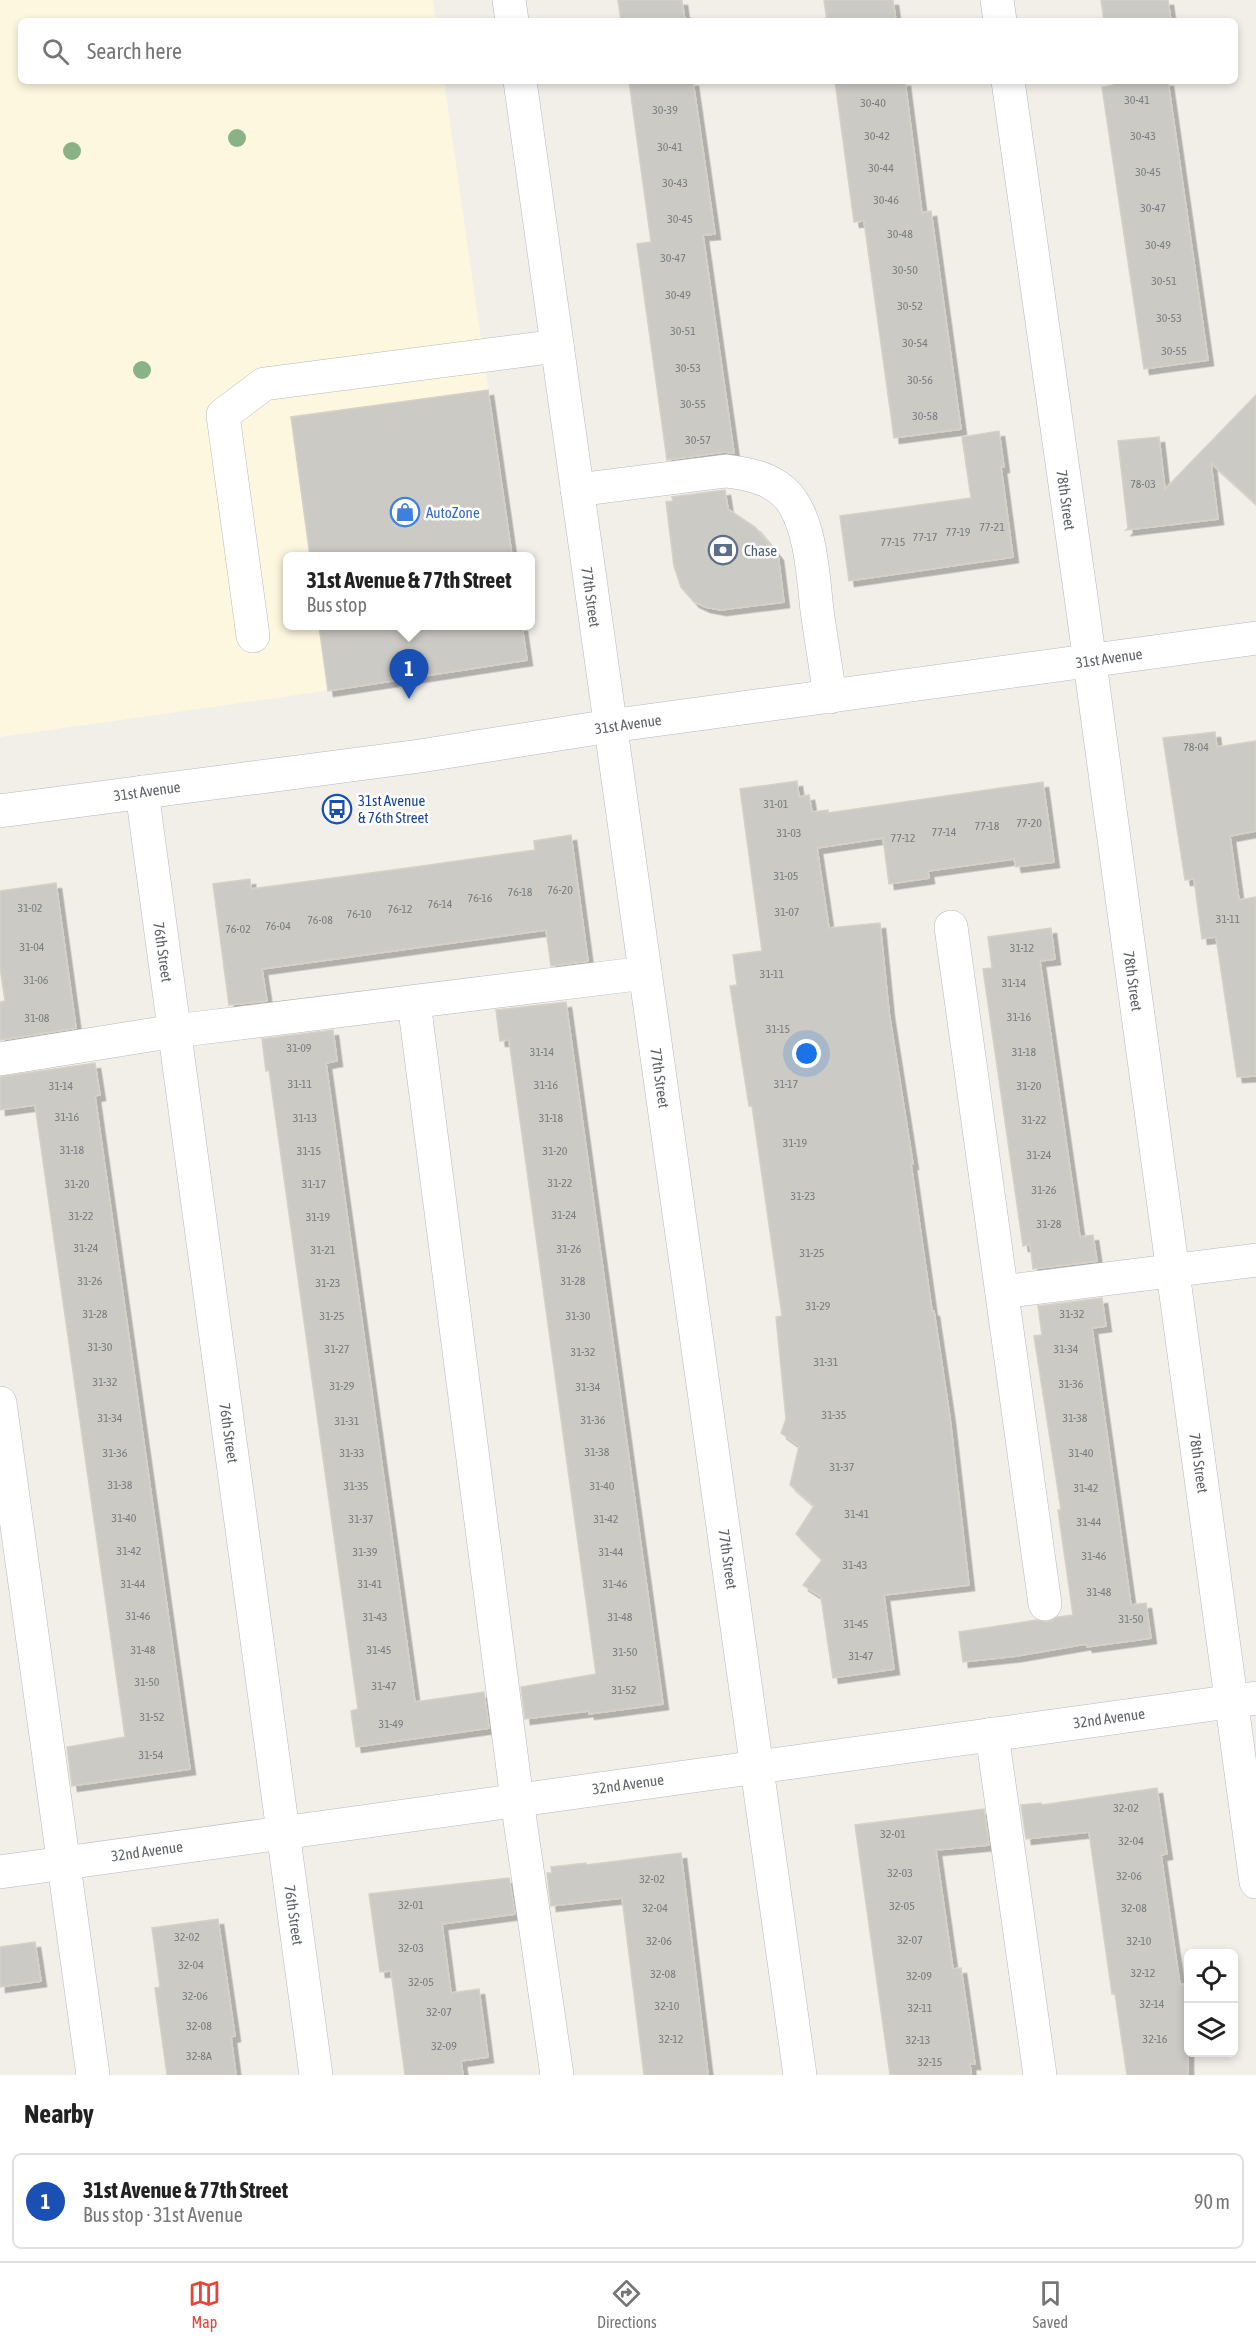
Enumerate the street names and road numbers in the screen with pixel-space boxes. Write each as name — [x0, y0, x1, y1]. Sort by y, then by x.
street label: 78th Street — [1053, 469, 1079, 531]
street label: 77th Street — [578, 566, 604, 628]
street label: 31st Avenue — [1074, 645, 1144, 671]
street label: 31st Avenue — [593, 711, 663, 737]
street label: 31st Avenue — [112, 778, 182, 804]
street label: 76th Street — [150, 921, 176, 983]
street label: 78th Street — [1120, 950, 1146, 1012]
street label: 77th Street — [647, 1047, 673, 1109]
street label: 76th Street — [216, 1402, 242, 1464]
street label: 78th Street — [1186, 1432, 1212, 1494]
street label: 77th Street — [715, 1528, 741, 1590]
street label: 32nd Avenue — [1072, 1705, 1146, 1731]
street label: 32nd Avenue — [591, 1771, 665, 1797]
street label: 32nd Avenue — [110, 1838, 184, 1864]
street label: 76th Street — [281, 1884, 307, 1946]

